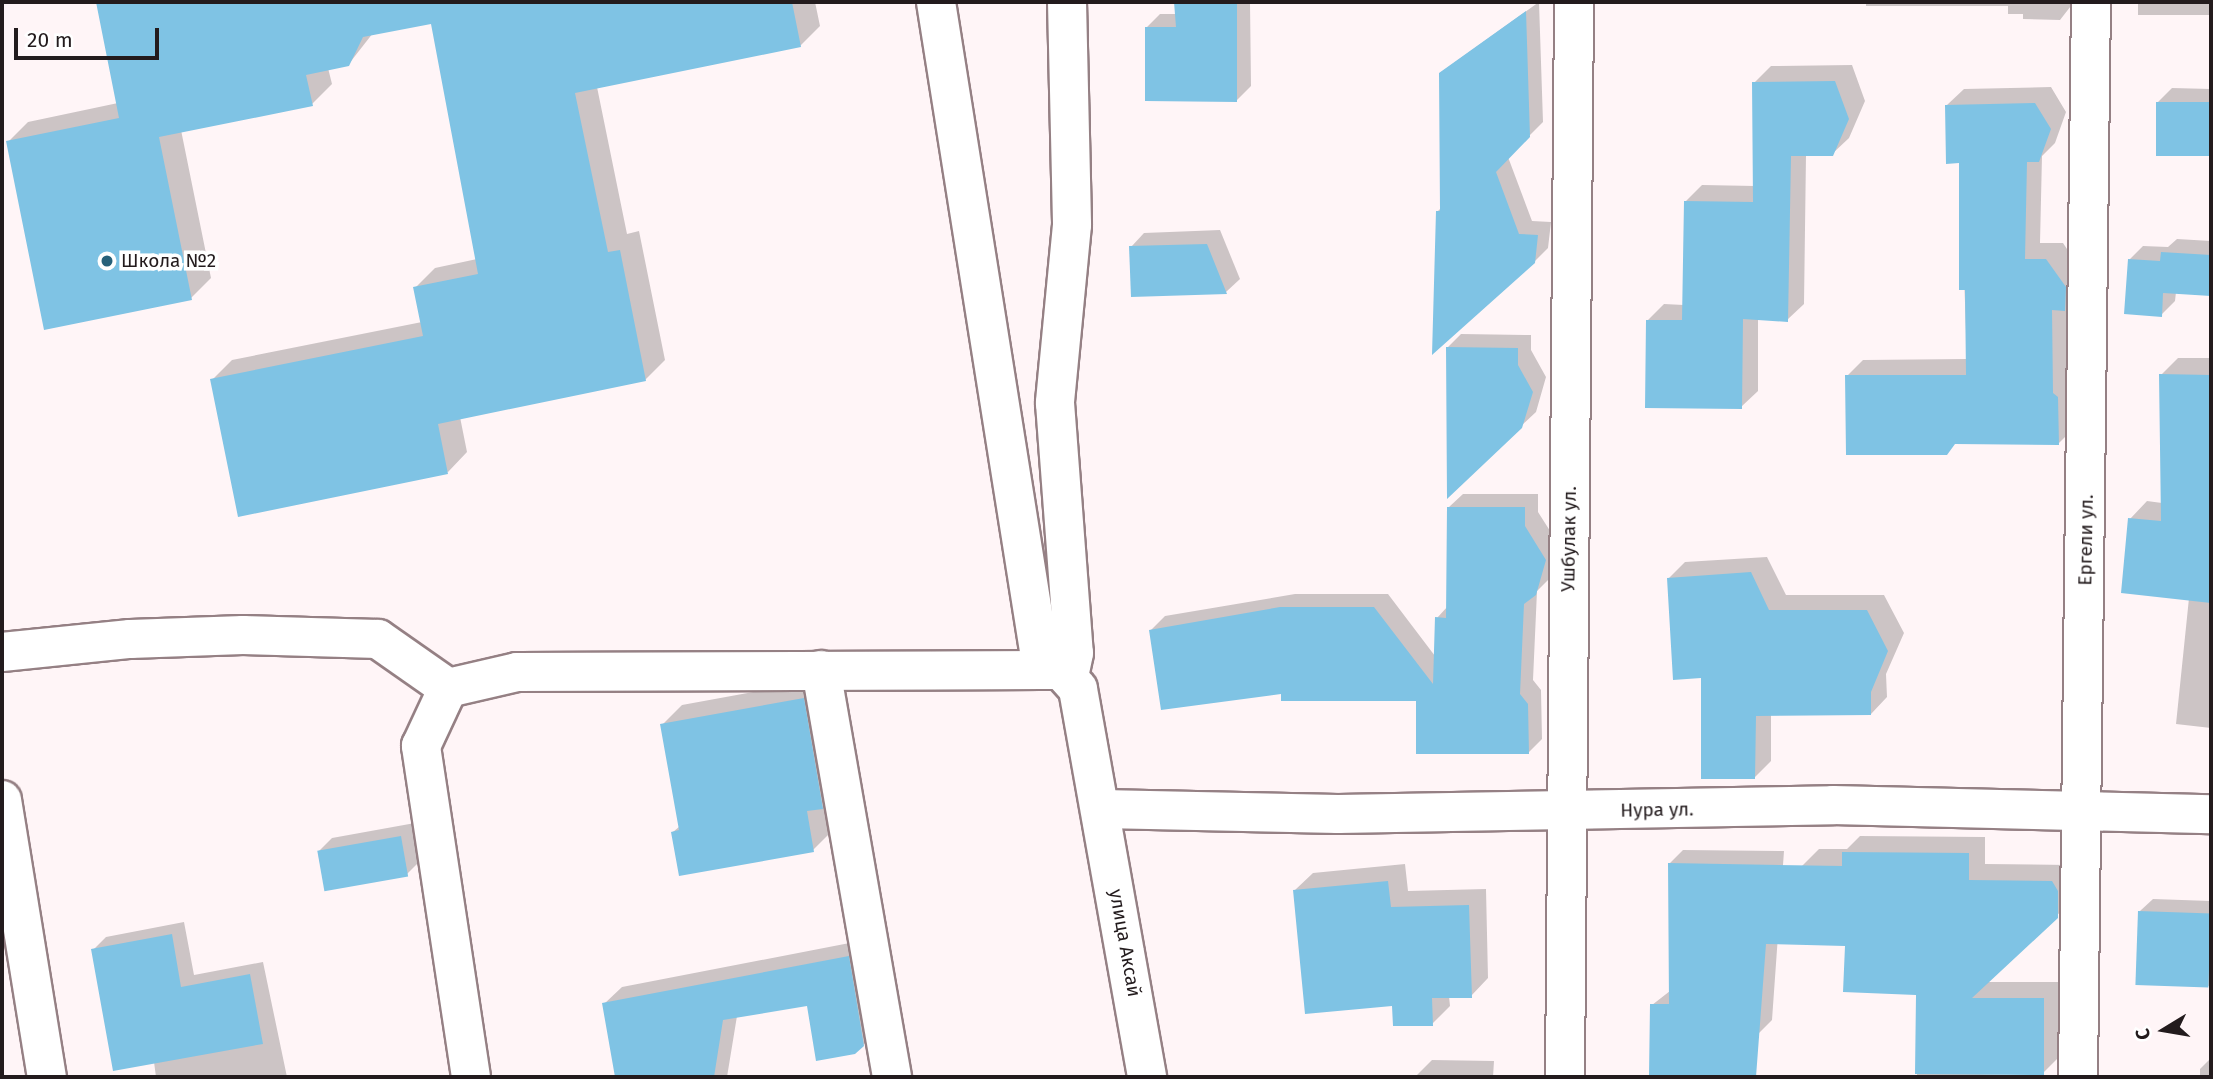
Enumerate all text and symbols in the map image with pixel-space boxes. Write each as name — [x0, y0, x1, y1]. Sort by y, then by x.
scale bar — [18, 14, 163, 58]
text: 20 m — [27, 27, 73, 53]
place label: Школа №2 — [121, 250, 216, 272]
marker: Школа №2 — [99, 253, 115, 269]
street label: Ушбулак ул. — [1557, 486, 1581, 592]
street label: Ергели ул. — [2074, 494, 2098, 586]
street label: Нура ул. — [1620, 798, 1694, 822]
street label: улица Аксай — [1104, 887, 1146, 999]
north arrow — [2129, 995, 2199, 1065]
text: С — [2131, 1027, 2155, 1042]

